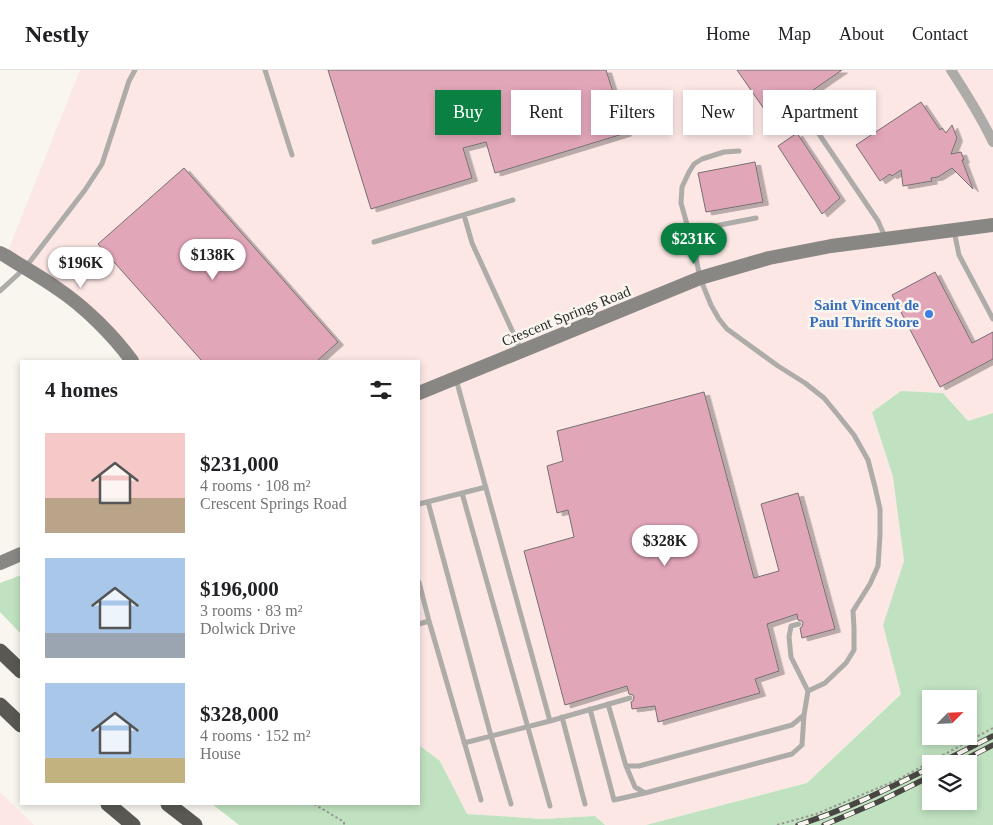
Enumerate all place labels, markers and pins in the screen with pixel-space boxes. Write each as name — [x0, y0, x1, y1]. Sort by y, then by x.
pin: $231K — [659, 222, 729, 265]
pin: $138K — [178, 238, 248, 281]
pin: $196K — [46, 246, 116, 289]
place label: Saint Vincent de Paul Thrift Store — [810, 297, 919, 330]
marker: Saint Vincent de Paul Thrift Store — [923, 308, 935, 320]
pin: $328K — [630, 524, 700, 567]

